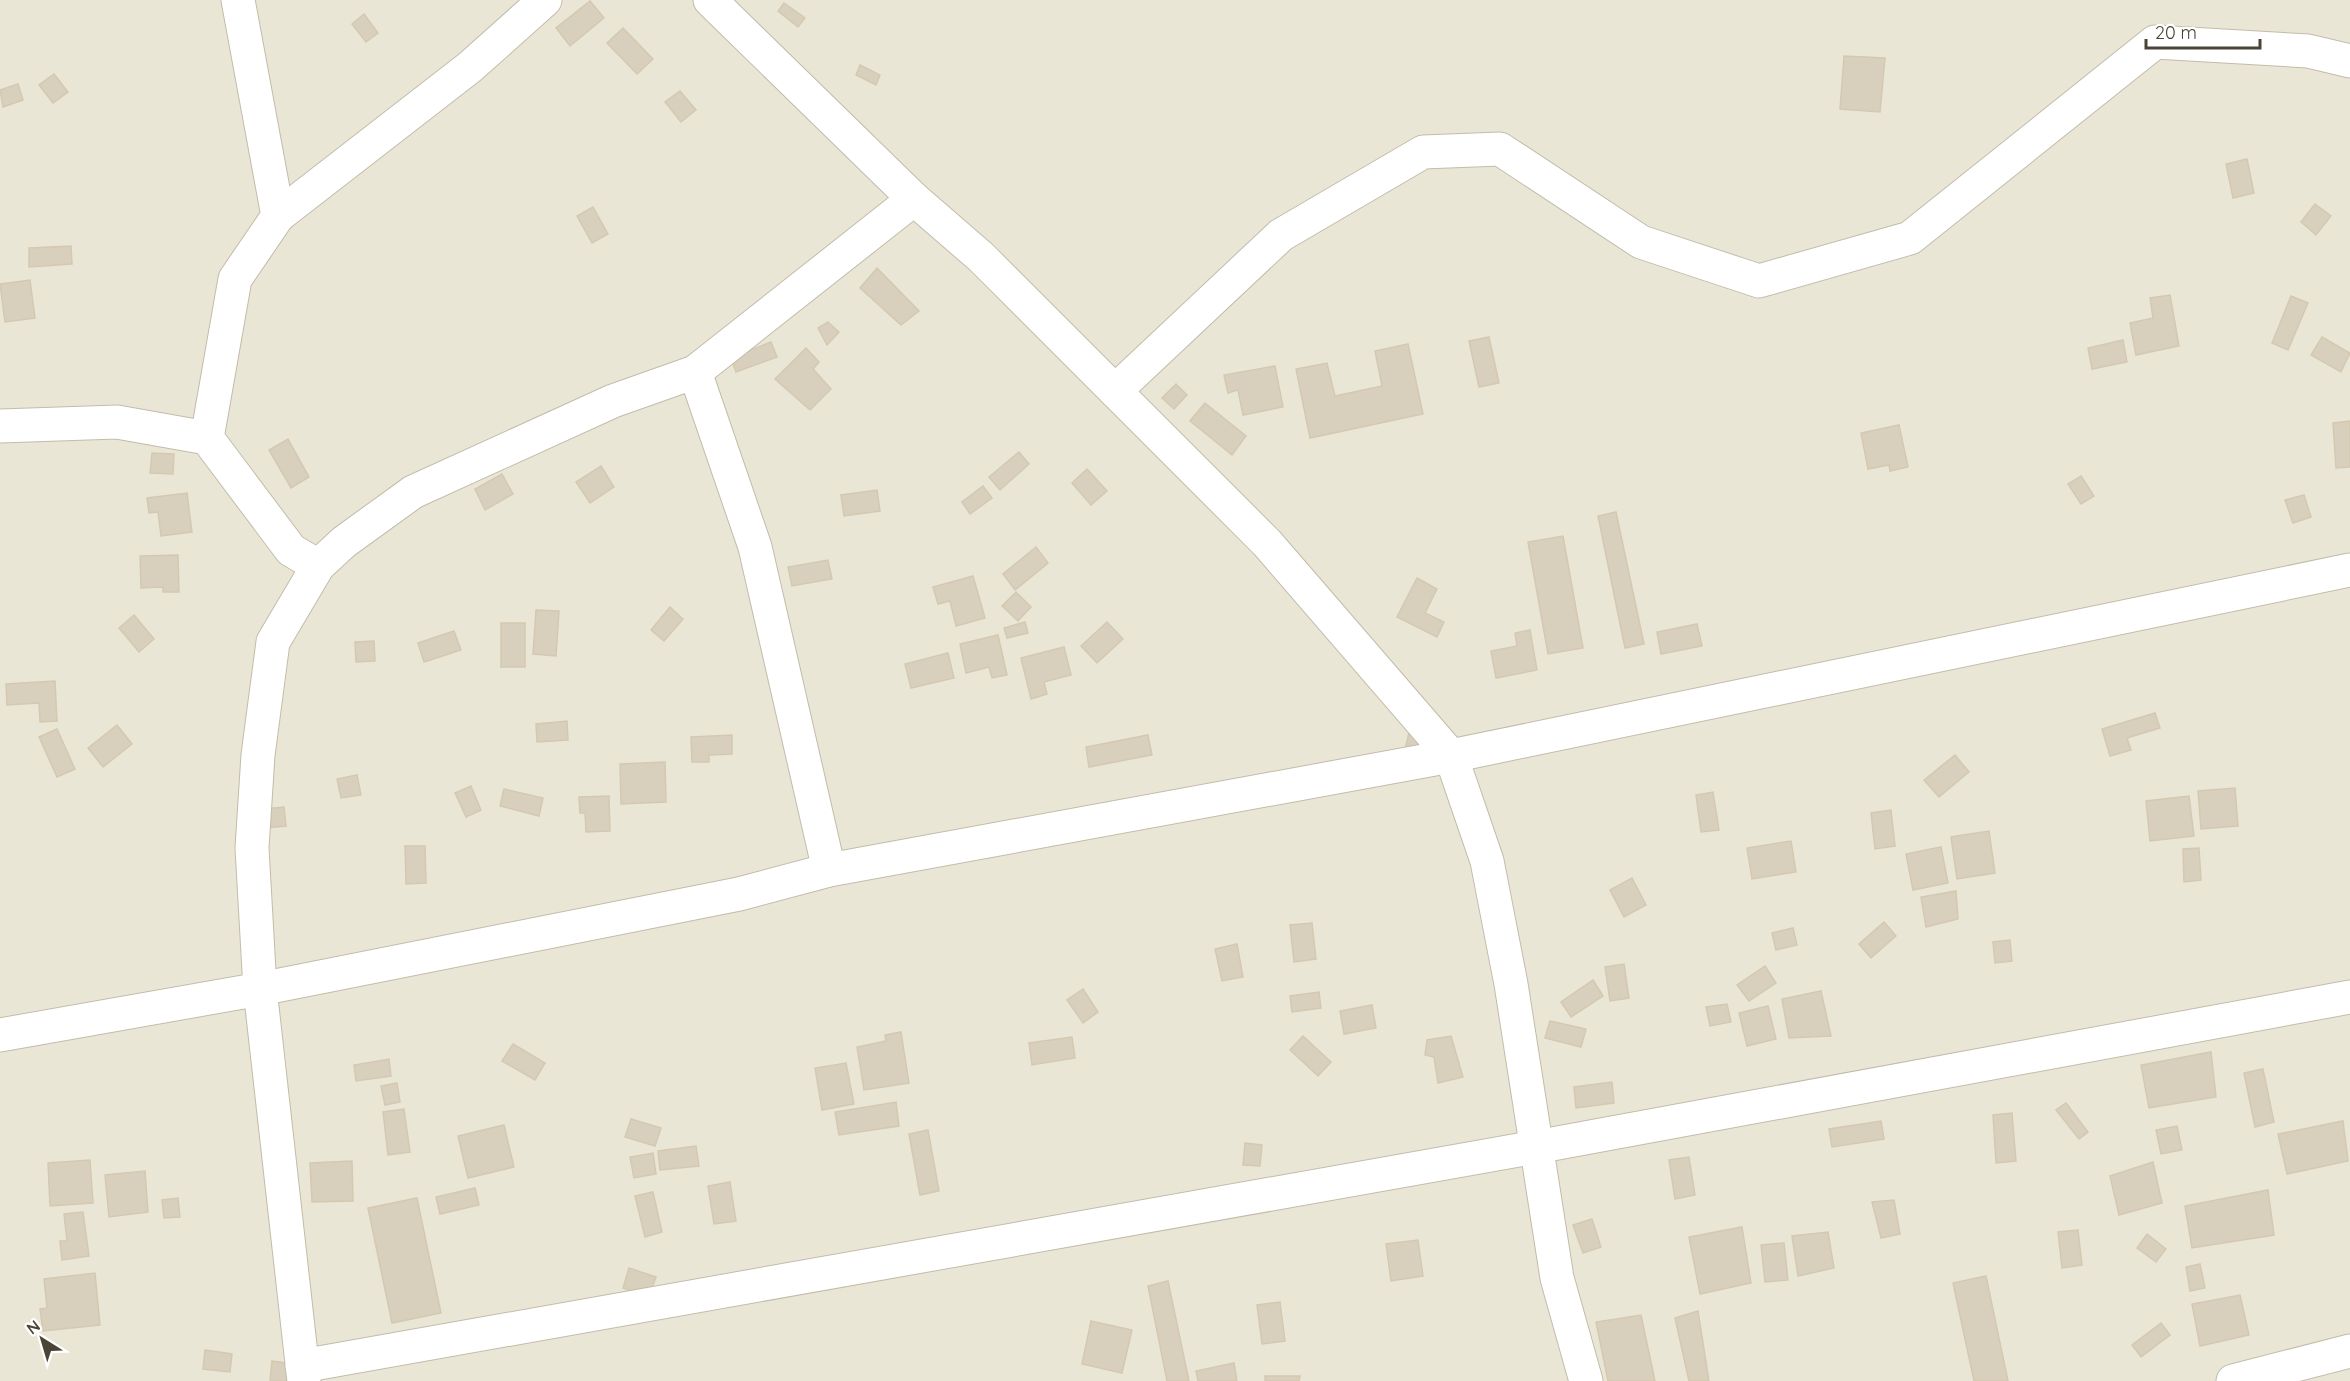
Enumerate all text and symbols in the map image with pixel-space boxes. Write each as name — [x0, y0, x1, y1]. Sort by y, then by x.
scale bar — [2146, 12, 2260, 50]
text: 20 m — [2155, 21, 2197, 44]
north arrow — [12, 1309, 72, 1369]
text: N — [22, 1315, 44, 1339]

